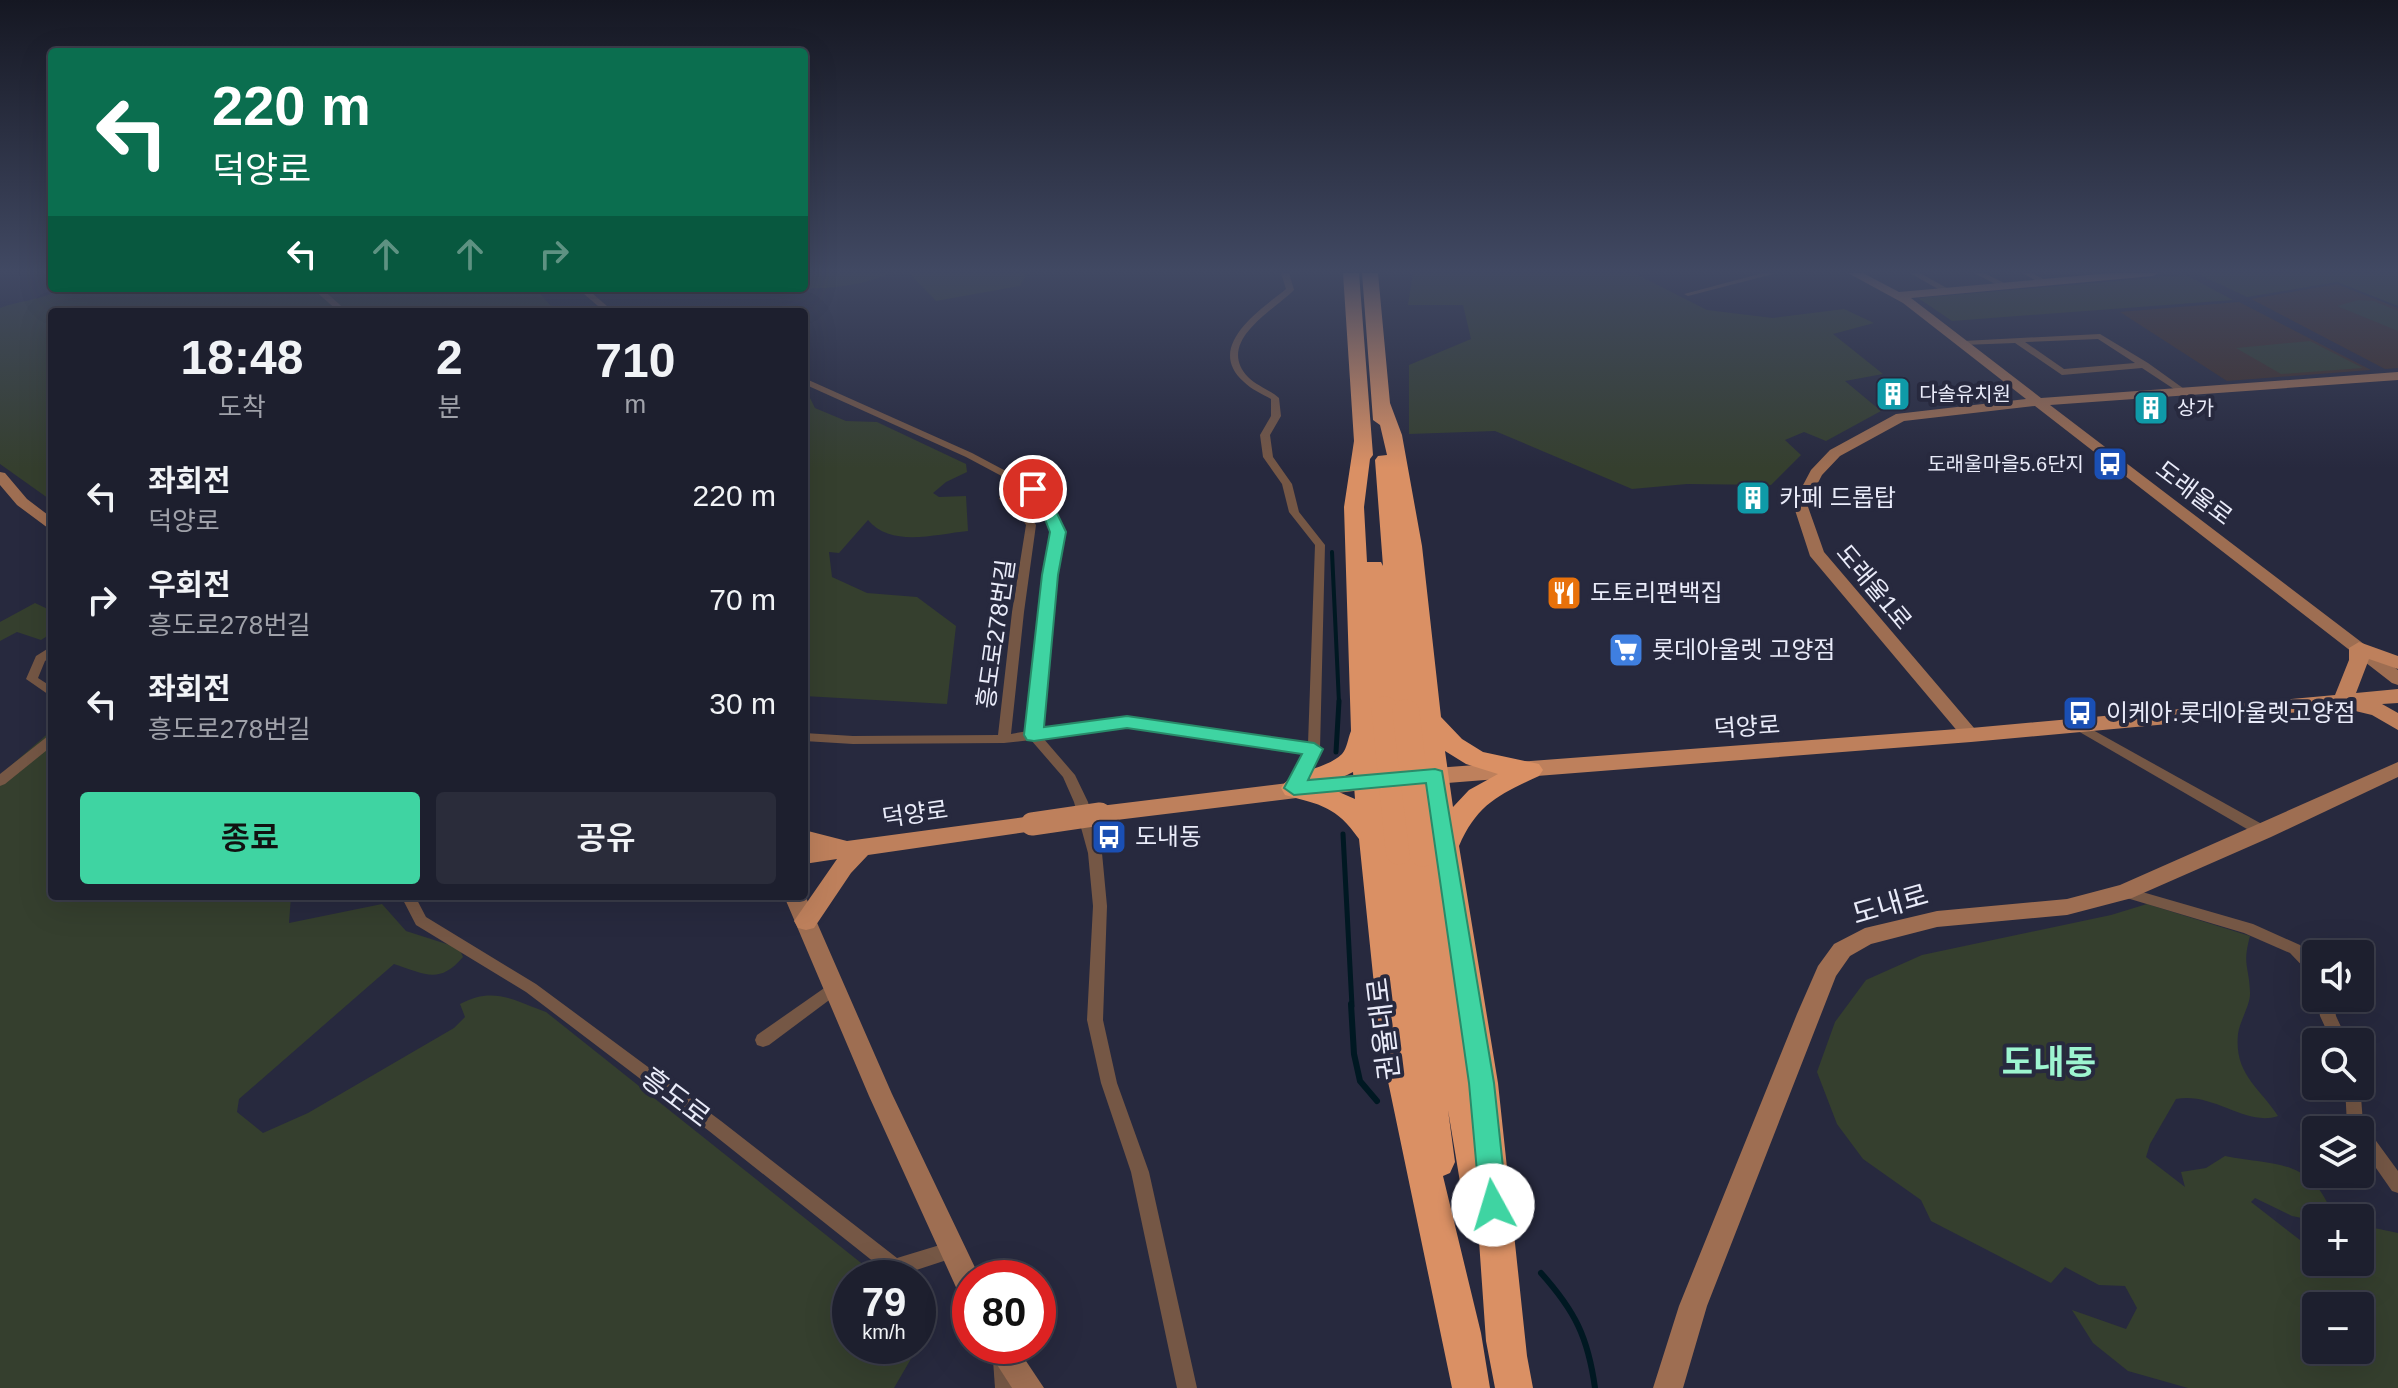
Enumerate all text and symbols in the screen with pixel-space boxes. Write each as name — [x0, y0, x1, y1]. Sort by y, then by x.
text: 220 m — [212, 74, 371, 137]
icon: left — [80, 80, 184, 184]
text: 덕양로 — [212, 149, 311, 190]
icon: left — [280, 232, 324, 276]
icon: ahead — [364, 232, 408, 276]
icon: ahead — [448, 232, 492, 276]
icon: right — [532, 232, 576, 276]
text: 18:48 — [181, 331, 303, 384]
text: 2 — [436, 331, 463, 384]
text: 710 — [595, 334, 675, 387]
building icon: 다솔유치원 — [1874, 375, 1912, 413]
place label: 다솔유치원 — [1919, 383, 2011, 405]
text: m — [625, 389, 646, 419]
building icon: 상가 — [2132, 389, 2170, 427]
text: 도착 — [218, 392, 266, 422]
text: 분 — [437, 392, 461, 422]
place label: 상가 — [2177, 397, 2214, 419]
bus stop icon: 도래울마을5.6단지 — [2091, 445, 2129, 483]
place label: 도래울마을5.6단지 — [1927, 453, 2084, 475]
pin — [999, 455, 1067, 523]
street label: 도래울로 — [2151, 455, 2238, 530]
text: 좌회전 — [148, 464, 231, 497]
icon: arrive — [1011, 467, 1055, 511]
icon: left — [80, 474, 124, 518]
text: 220 m — [693, 479, 776, 512]
building icon: 카페 드롭탑 — [1734, 479, 1772, 517]
place label: 카페 드롭탑 — [1779, 484, 1896, 511]
text: 덕양로 — [148, 506, 220, 536]
street label: 도래울1로 — [1831, 539, 1917, 634]
street label: 흥도로278번길 — [972, 558, 1019, 710]
text: 우회전 — [148, 568, 231, 601]
restaurant icon: 도토리편백집 — [1545, 574, 1583, 612]
icon: right — [80, 578, 124, 622]
place label: 도토리편백집 — [1590, 579, 1722, 606]
text: 70 m — [709, 583, 776, 616]
text: 흥도로278번길 — [148, 610, 311, 640]
supermarket icon: 롯데아울렛 고양점 — [1607, 631, 1645, 669]
place label: 롯데아울렛 고양점 — [1652, 636, 1835, 663]
text: 좌회전 — [148, 672, 231, 705]
icon: left — [80, 682, 124, 726]
text: 30 m — [709, 687, 776, 720]
bus stop icon: 이케아.롯데아울렛고양점 — [2061, 694, 2099, 732]
place label: 이케아.롯데아울렛고양점 — [2106, 699, 2356, 726]
street label: 덕양로 — [1713, 711, 1781, 742]
text: 흥도로278번길 — [148, 714, 311, 744]
button: 종료 — [80, 792, 420, 884]
button: 공유 — [436, 792, 776, 884]
street label: 덕양로 — [880, 796, 950, 831]
bus stop icon: 도내동 — [1090, 818, 1128, 856]
place label: 도내동 — [1135, 823, 1201, 850]
street label: 도내로 — [1849, 879, 1932, 930]
map controls — [2302, 940, 2374, 1364]
button: sound — [2302, 940, 2374, 1012]
street label: 권율대로 — [1362, 976, 1405, 1082]
button: search — [2302, 1028, 2374, 1100]
district label: 도내동 — [2002, 1043, 2096, 1081]
street label: 흥도로 — [636, 1062, 716, 1133]
button: layers — [2302, 1116, 2374, 1188]
position arrow — [1451, 1163, 1535, 1247]
button: + — [2302, 1204, 2374, 1276]
speed limit sign: 80 — [952, 1260, 1056, 1364]
text: 79 — [862, 1280, 906, 1324]
button: − — [2302, 1292, 2374, 1364]
text: km/h — [862, 1321, 906, 1343]

